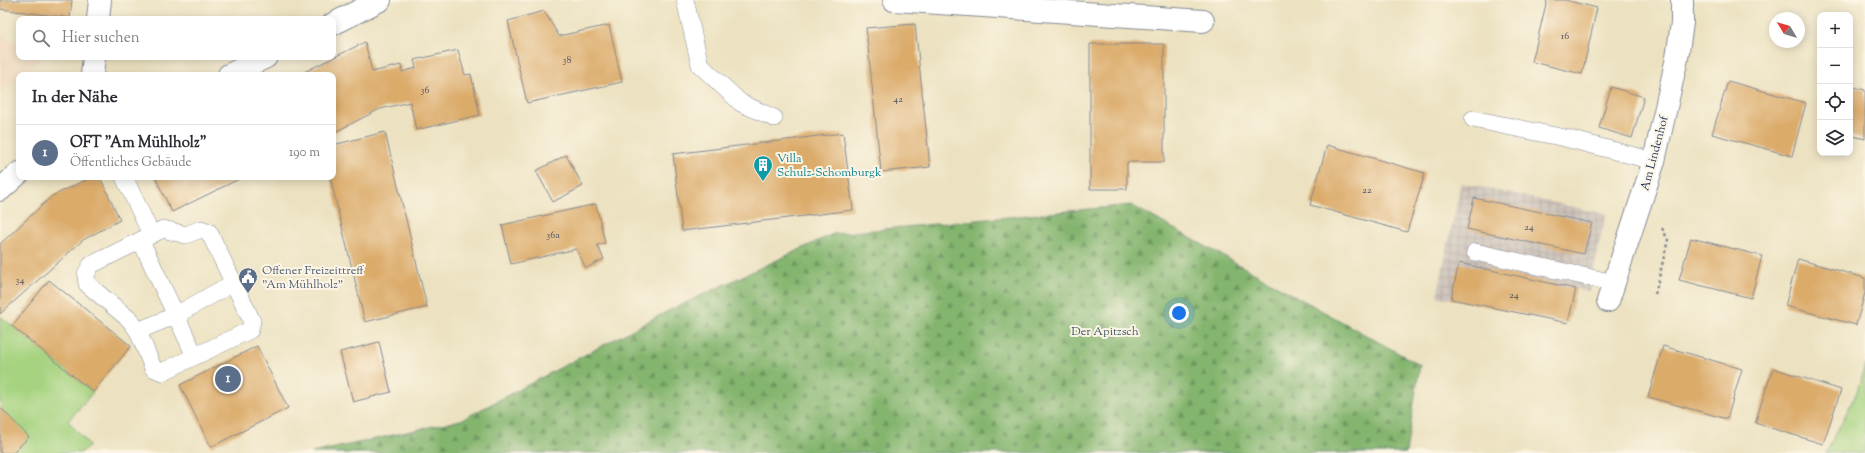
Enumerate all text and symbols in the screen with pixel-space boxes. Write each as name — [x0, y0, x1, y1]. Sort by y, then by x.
north arrow — [1769, 12, 1805, 48]
map controls — [1817, 12, 1853, 156]
button: + — [1817, 12, 1853, 48]
search box — [16, 16, 336, 60]
icon: search — [30, 27, 52, 49]
text: Hier suchen — [62, 28, 140, 49]
house number: 16 — [1561, 29, 1569, 44]
button: − — [1817, 48, 1853, 84]
house number: 38 — [562, 53, 572, 68]
house number: 36 — [421, 83, 429, 98]
button: locate — [1817, 84, 1853, 120]
text: In der Nähe — [32, 86, 118, 110]
house number: 42 — [893, 92, 903, 107]
street label: Am Lindenhof — [1636, 113, 1674, 193]
button: layers — [1817, 120, 1853, 156]
text: OFT "Am Mühlholz" — [70, 133, 207, 154]
text: 1 — [43, 144, 47, 162]
text: 190 m — [289, 144, 320, 162]
place label: Villa Schulz-Schomburgk — [777, 150, 882, 182]
text: Öffentliches Gebäude — [70, 154, 192, 172]
building icon: Villa Schulz-Schomburgk — [752, 154, 774, 182]
house number: 22 — [1362, 183, 1372, 198]
house number: 24 — [1524, 220, 1534, 235]
house number: 36a — [546, 228, 560, 243]
place label: Offener Freizeittreff "Am Mühlholz" — [262, 262, 364, 294]
public building icon: Offener Freizeittreff "Am Mühlholz" — [237, 266, 259, 294]
house number: 34 — [15, 273, 25, 288]
house number: 24 — [1509, 288, 1519, 303]
your location — [1169, 303, 1189, 323]
park label: Der Apitzsch — [1071, 323, 1139, 341]
pin: 1 — [215, 364, 241, 394]

